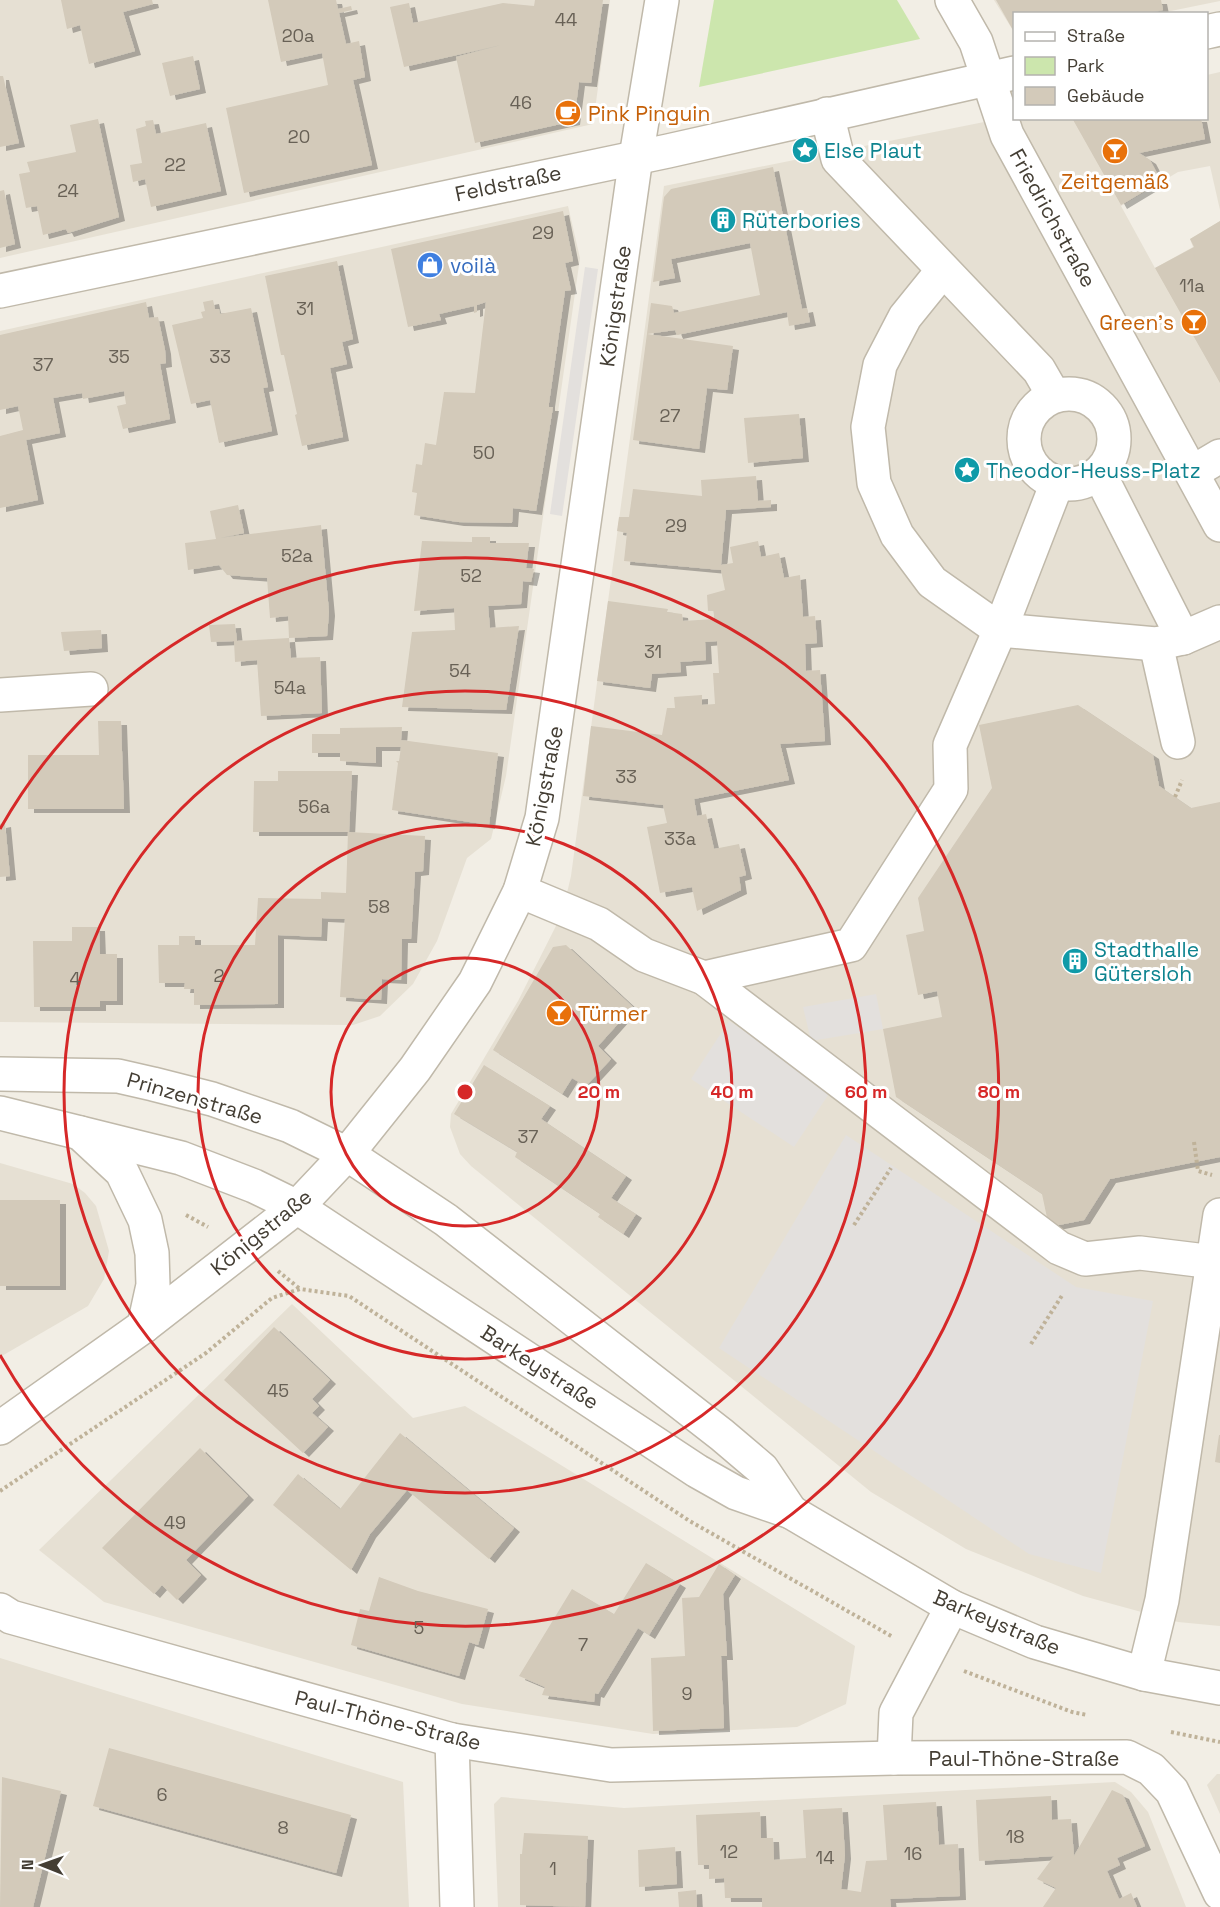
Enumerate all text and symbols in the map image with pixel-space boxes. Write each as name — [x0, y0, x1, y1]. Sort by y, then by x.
house number: 44 — [555, 8, 577, 31]
legend — [1013, 12, 1208, 120]
house number: 20a — [282, 24, 314, 47]
text: Straße — [1067, 24, 1125, 47]
text: Park — [1067, 54, 1105, 77]
text: Gebäude — [1067, 84, 1145, 107]
house number: 46 — [510, 91, 532, 114]
cafe icon: Pink Pinguin — [553, 98, 583, 128]
place label: Pink Pinguin — [588, 100, 710, 127]
house number: 20 — [288, 125, 310, 148]
place icon: Else Plaut — [790, 135, 820, 165]
bar icon: Zeitgemäß — [1100, 136, 1130, 166]
place label: Else Plaut — [824, 137, 922, 164]
street label: Friedrichstraße — [1004, 144, 1102, 292]
house number: 22 — [164, 153, 186, 176]
street label: Feldstraße — [452, 159, 564, 207]
place label: Zeitgemäß — [1061, 168, 1169, 195]
house number: 24 — [57, 179, 79, 202]
building icon: Rüterbories — [708, 205, 738, 235]
place label: Rüterbories — [742, 207, 861, 234]
house number: 29 — [532, 221, 554, 244]
street label: Königstraße — [593, 243, 637, 369]
shop icon: voilà — [415, 250, 445, 280]
place label: voilà — [450, 252, 496, 279]
house number: 11a — [1179, 274, 1205, 297]
house number: 31 — [296, 297, 314, 320]
bar icon: Green's — [1179, 307, 1209, 337]
place label: Green's — [1099, 309, 1174, 336]
house number: 35 — [108, 345, 130, 368]
house number: 33 — [209, 345, 231, 368]
house number: 37 — [32, 353, 54, 376]
house number: 27 — [660, 404, 680, 427]
house number: 50 — [473, 441, 495, 464]
place icon: Theodor-Heuss-Platz — [952, 455, 982, 485]
place label: Theodor-Heuss-Platz — [986, 457, 1201, 484]
house number: 29 — [665, 514, 687, 537]
house number: 52a — [281, 544, 313, 567]
house number: 52 — [460, 564, 482, 587]
house number: 31 — [644, 640, 662, 663]
house number: 54 — [449, 659, 471, 682]
house number: 54a — [274, 676, 306, 699]
street label: Königstraße — [519, 723, 569, 849]
house number: 33 — [615, 765, 637, 788]
house number: 56a — [298, 795, 330, 818]
house number: 33a — [664, 827, 696, 850]
house number: 58 — [368, 895, 390, 918]
place label: Stadthalle Gütersloh — [1094, 936, 1199, 987]
building icon: Stadthalle Gütersloh — [1060, 946, 1090, 976]
house number: 2 — [214, 964, 224, 987]
house number: 4 — [69, 967, 81, 990]
bar icon: Türmer — [544, 998, 574, 1028]
place label: Türmer — [578, 1000, 648, 1027]
street label: Prinzenstraße — [124, 1066, 266, 1130]
text: 20 m — [578, 1080, 620, 1103]
text: 40 m — [710, 1080, 754, 1103]
text: 60 m — [845, 1080, 887, 1103]
text: 80 m — [978, 1080, 1020, 1103]
centre of rings — [455, 1082, 475, 1102]
house number: 37 — [517, 1125, 539, 1148]
street label: Königstraße — [205, 1183, 317, 1281]
street label: Barkeystraße — [476, 1319, 604, 1415]
house number: 45 — [267, 1379, 289, 1402]
house number: 49 — [164, 1511, 186, 1534]
street label: Barkeystraße — [929, 1583, 1065, 1661]
house number: 5 — [414, 1616, 424, 1639]
house number: 7 — [578, 1633, 588, 1656]
house number: 9 — [681, 1682, 693, 1705]
street label: Paul-Thöne-Straße — [292, 1684, 484, 1756]
street label: Paul-Thöne-Straße — [929, 1745, 1119, 1772]
house number: 6 — [156, 1783, 168, 1806]
house number: 8 — [277, 1816, 289, 1839]
house number: 18 — [1006, 1825, 1024, 1848]
north arrow — [12, 1835, 72, 1895]
house number: 12 — [720, 1840, 738, 1863]
house number: 16 — [904, 1842, 922, 1865]
house number: 14 — [816, 1846, 834, 1869]
house number: 1 — [549, 1857, 557, 1880]
text: N — [17, 1859, 38, 1870]

